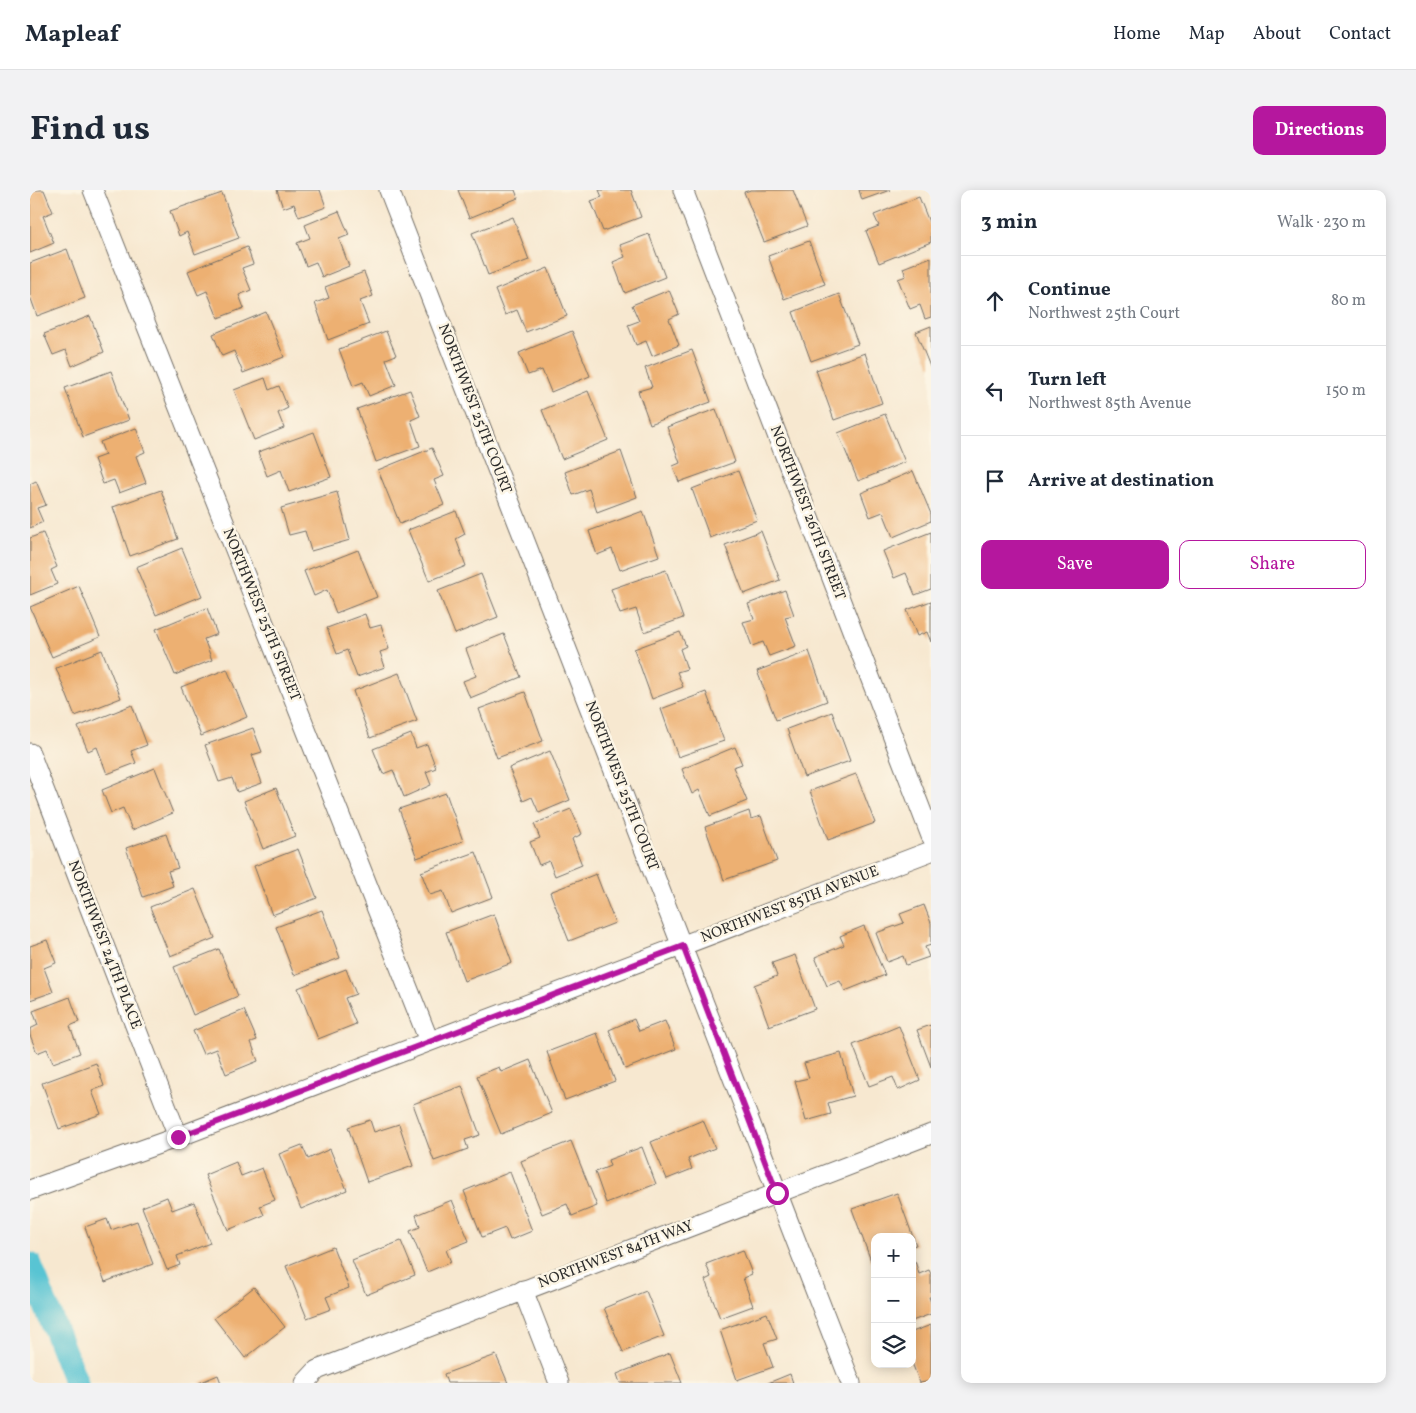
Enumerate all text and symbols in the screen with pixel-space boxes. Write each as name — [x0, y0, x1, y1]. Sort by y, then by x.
text: Mapleaf — [25, 18, 119, 52]
text: Home — [1113, 22, 1161, 47]
text: Map — [1189, 22, 1225, 47]
text: About — [1253, 22, 1301, 47]
text: Contact — [1329, 22, 1391, 47]
text: Find us — [30, 106, 150, 154]
button: Directions — [1253, 106, 1386, 155]
text: 3 min — [981, 208, 1037, 237]
text: Walk · 230 m — [1277, 212, 1366, 234]
text: Continue — [1028, 277, 1111, 303]
icon: ahead — [981, 287, 1009, 315]
text: 80 m — [1331, 290, 1366, 312]
text: Northwest 25th Court — [1028, 303, 1180, 325]
street label: NORTHWEST 25TH COURT — [432, 321, 516, 497]
text: Turn left — [1028, 367, 1107, 393]
icon: left — [981, 377, 1009, 405]
text: 150 m — [1325, 380, 1366, 402]
text: Northwest 85th Avenue — [1028, 393, 1191, 415]
street label: NORTHWEST 26TH STREET — [764, 423, 850, 603]
icon: arrive — [981, 467, 1009, 495]
text: Arrive at destination — [1028, 468, 1214, 494]
street label: NORTHWEST 25TH STREET — [217, 525, 305, 705]
button: Save — [981, 540, 1169, 589]
button: Share — [1179, 540, 1366, 589]
street label: NORTHWEST 25TH COURT — [579, 698, 663, 874]
street label: NORTHWEST 24TH PLACE — [62, 857, 146, 1033]
street label: NORTHWEST 85TH AVENUE — [698, 861, 882, 949]
route end — [167, 1126, 190, 1149]
route start — [766, 1182, 789, 1205]
street label: NORTHWEST 84TH WAY — [535, 1215, 697, 1294]
map controls — [871, 1233, 916, 1368]
button: + — [871, 1233, 916, 1278]
button: − — [871, 1278, 916, 1323]
button: layers — [871, 1323, 916, 1368]

